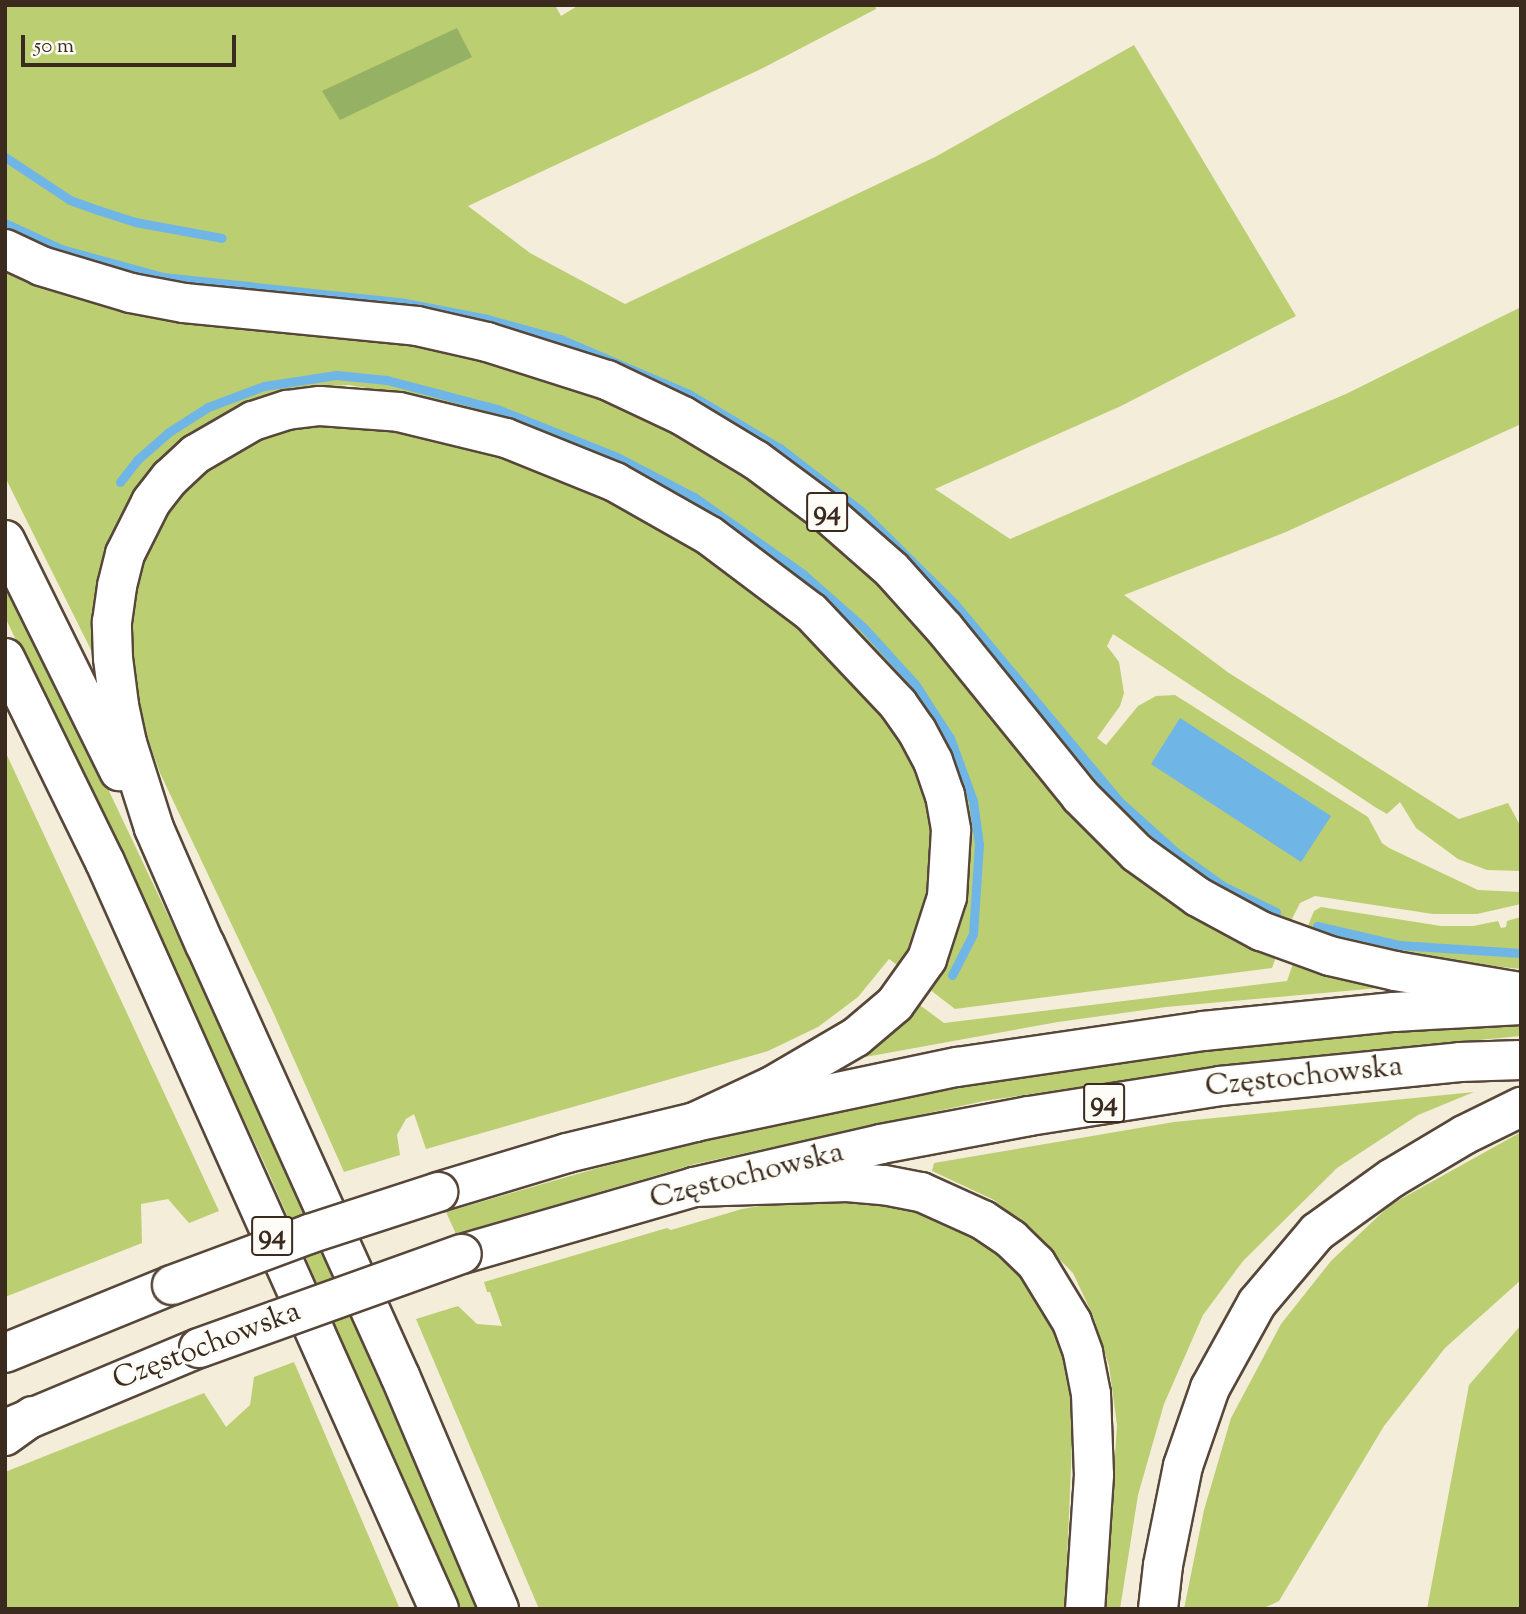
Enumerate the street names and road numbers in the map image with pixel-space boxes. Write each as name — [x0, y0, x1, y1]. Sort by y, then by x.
road number: 94 — [806, 488, 848, 536]
street label: Częstochowska — [1204, 1050, 1404, 1106]
road number: 94 — [1083, 1078, 1125, 1128]
street label: Częstochowska — [646, 1136, 848, 1218]
road number: 94 — [251, 1212, 293, 1260]
street label: Częstochowska — [108, 1295, 306, 1399]

